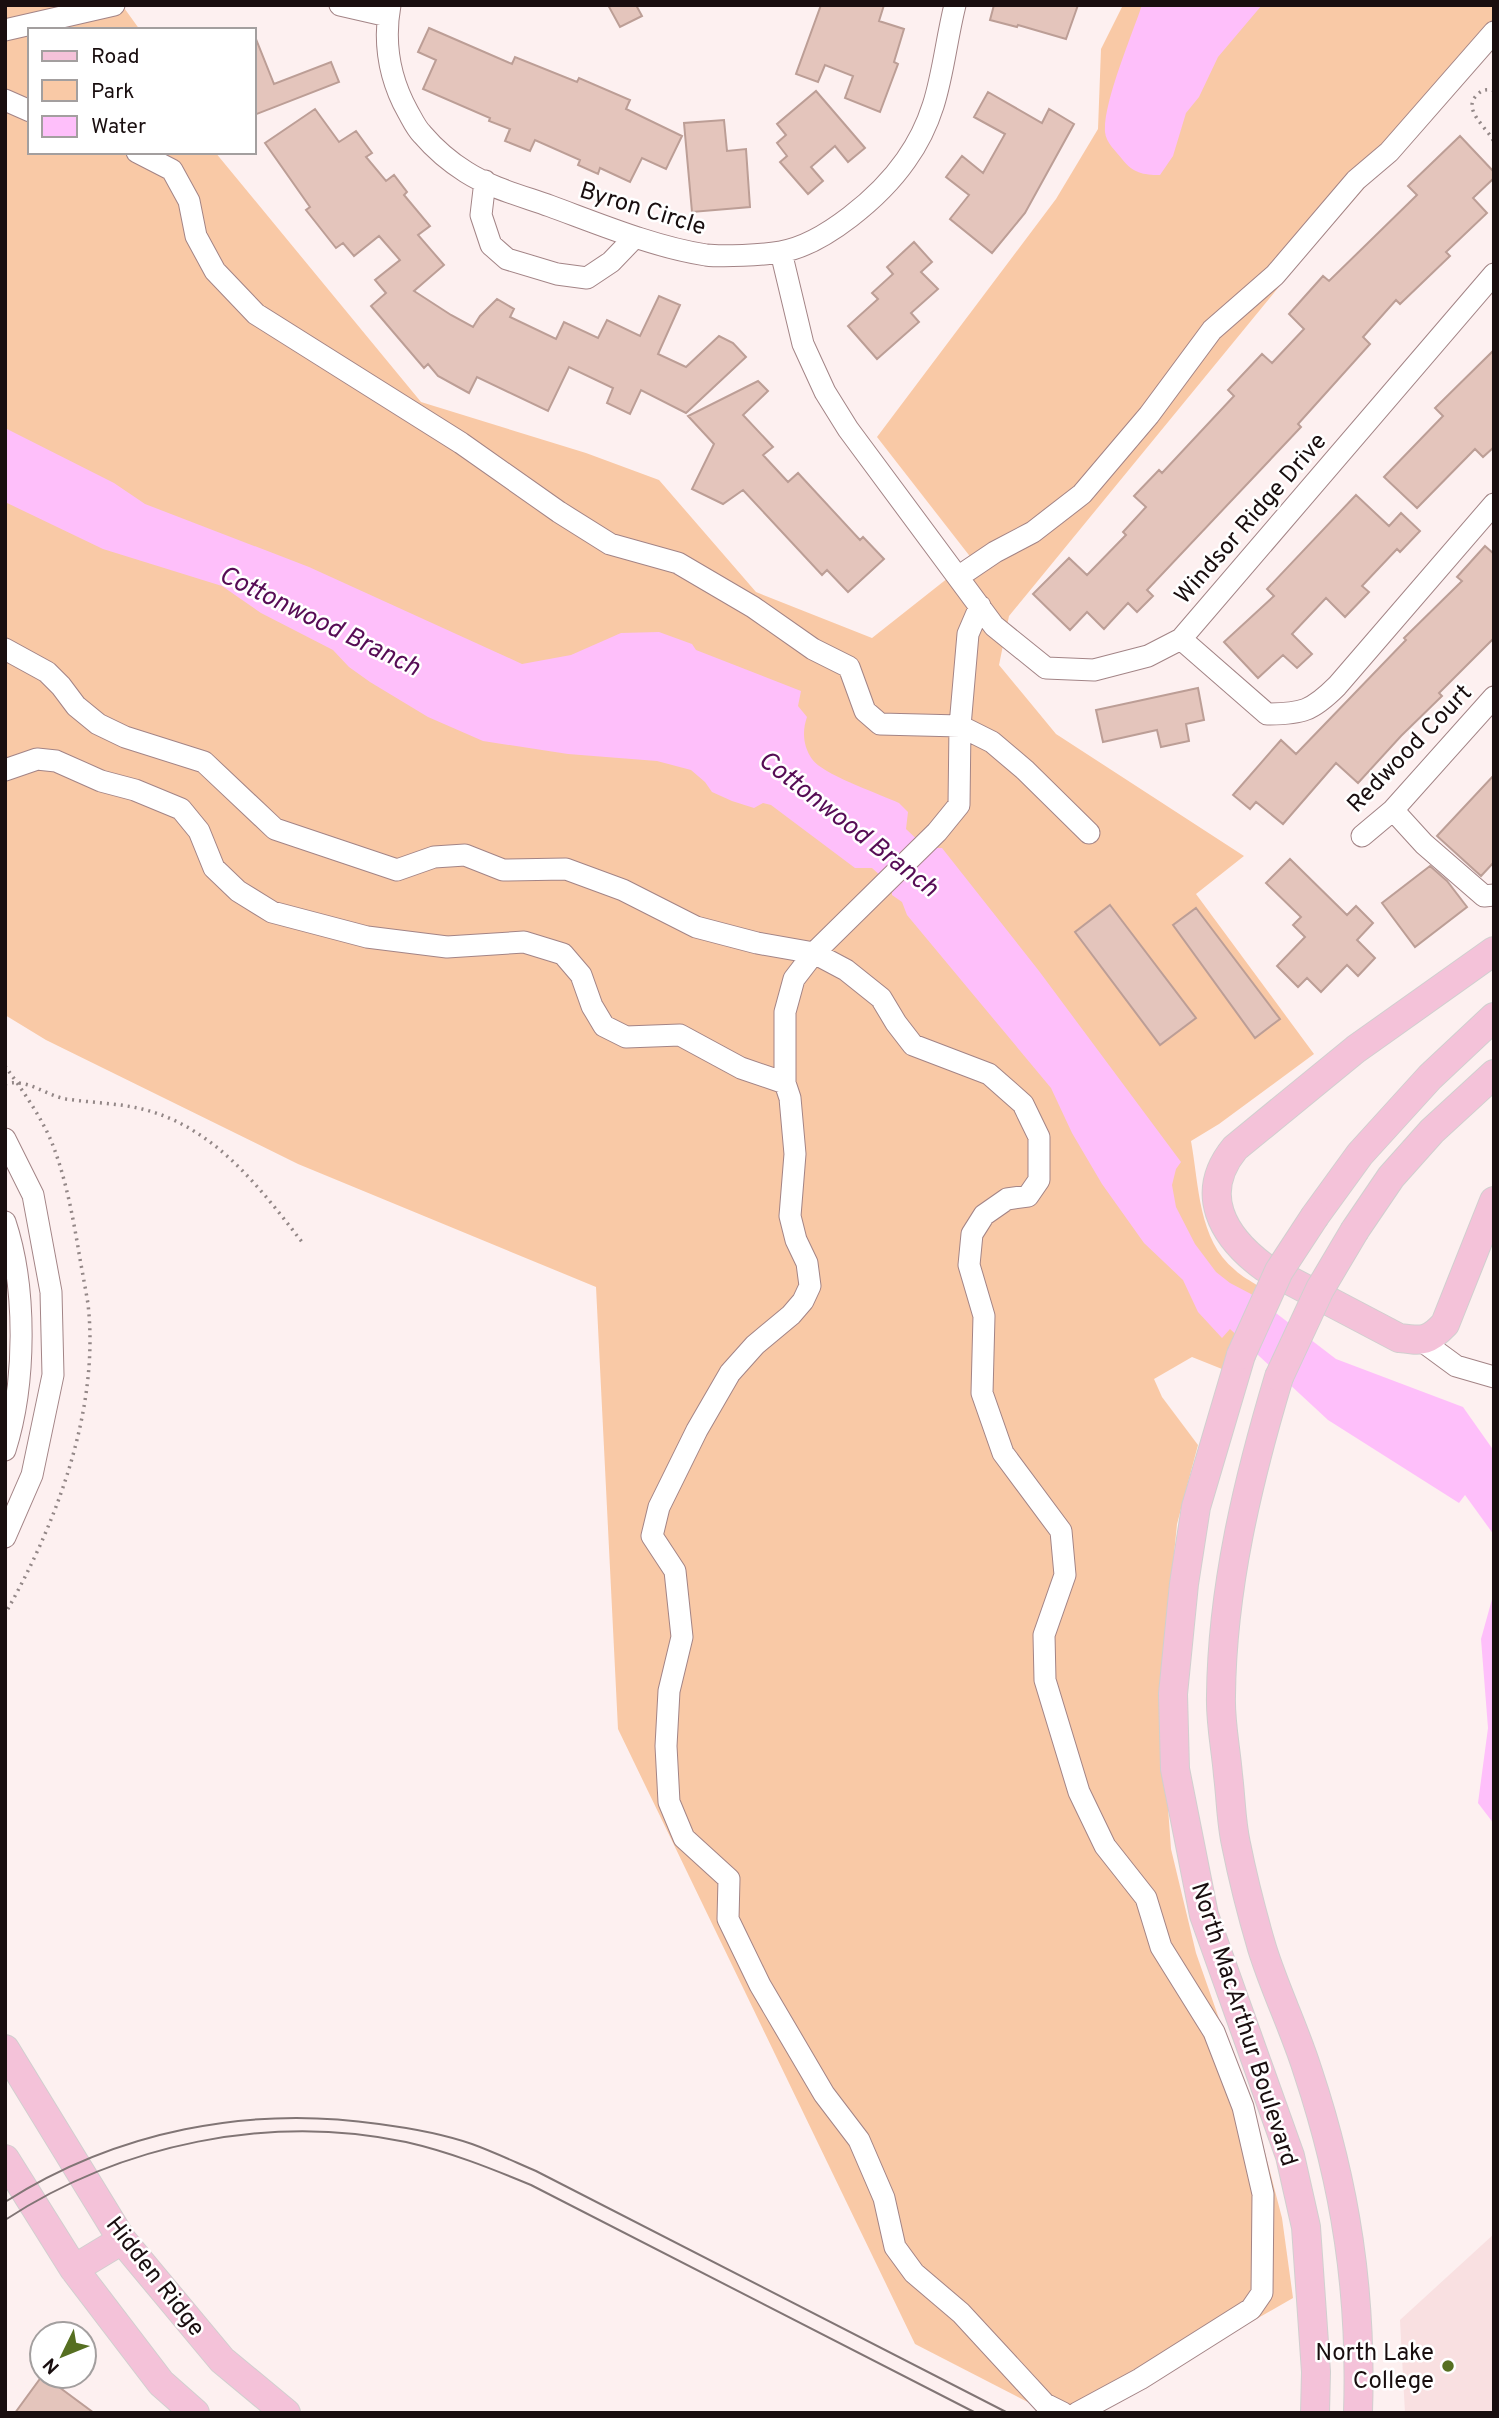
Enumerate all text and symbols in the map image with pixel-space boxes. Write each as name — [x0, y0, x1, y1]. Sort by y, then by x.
legend — [28, 28, 256, 154]
text: Road — [91, 44, 140, 71]
text: Park — [91, 79, 134, 106]
text: Water — [91, 114, 146, 141]
street label: Byron Circle — [576, 176, 709, 243]
street label: Windsor Ridge Drive — [1169, 427, 1334, 611]
water label: Cottonwood Branch — [213, 559, 425, 685]
street label: Redwood Court — [1342, 679, 1479, 820]
water label: Cottonwood Branch — [751, 744, 944, 906]
street label: North MacArthur Boulevard — [1183, 1879, 1303, 2170]
street label: Hidden Ridge — [98, 2211, 211, 2343]
north arrow — [28, 2320, 98, 2390]
place label: North Lake College — [1315, 2339, 1434, 2397]
text: N — [39, 2352, 65, 2378]
marker: North Lake College — [1440, 2358, 1456, 2374]

